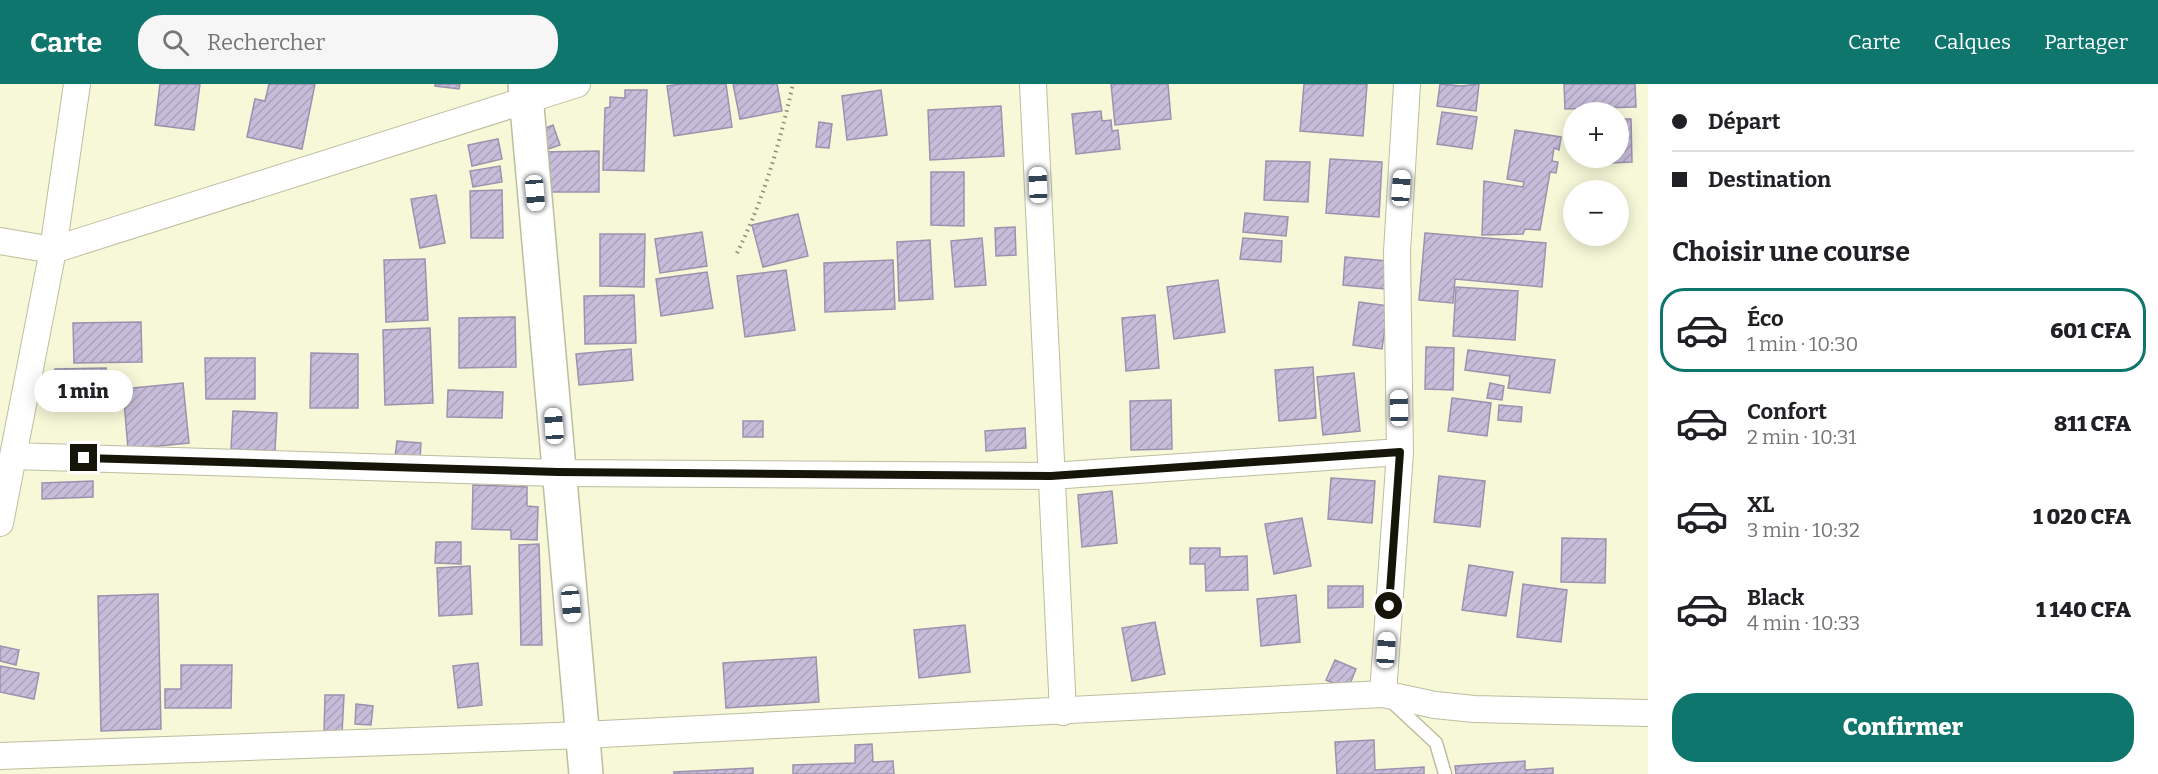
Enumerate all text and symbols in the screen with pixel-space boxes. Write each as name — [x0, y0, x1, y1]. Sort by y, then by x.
search box — [138, 15, 558, 69]
text: Carte — [30, 26, 102, 59]
icon: search — [159, 26, 192, 59]
text: Rechercher — [207, 29, 325, 56]
text: Carte — [1848, 29, 1901, 55]
text: Calques — [1934, 29, 2011, 55]
text: Partager — [2044, 29, 2128, 55]
map controls — [1563, 102, 1629, 246]
button: + — [1563, 102, 1629, 168]
text: Départ — [1708, 108, 1780, 135]
text: Destination — [1708, 166, 1831, 193]
car — [1028, 167, 1048, 203]
car — [1391, 169, 1411, 207]
car — [524, 174, 546, 212]
button: − — [1563, 180, 1629, 246]
text: Choisir une course — [1672, 236, 1910, 268]
icon: car — [1675, 303, 1729, 357]
text: Éco — [1747, 305, 1784, 332]
text: 601 CFA — [2050, 317, 2131, 344]
text: 1 min · 10:30 — [1747, 332, 1858, 356]
callout: 1 min — [34, 371, 134, 413]
text: 1 min — [58, 379, 109, 403]
car — [1390, 390, 1408, 426]
icon: car — [1675, 396, 1729, 450]
text: Confort — [1747, 398, 1827, 425]
car — [544, 407, 564, 445]
text: 811 CFA — [2054, 410, 2131, 437]
text: 2 min · 10:31 — [1747, 425, 1856, 449]
route end — [70, 444, 97, 471]
icon: car — [1675, 489, 1729, 543]
text: XL — [1747, 491, 1774, 518]
text: 1 020 CFA — [2033, 503, 2131, 530]
text: 3 min · 10:32 — [1747, 518, 1860, 542]
icon: car — [1675, 582, 1729, 636]
text: Black — [1747, 584, 1804, 611]
car — [560, 585, 582, 623]
route start — [1375, 592, 1402, 619]
text: 1 140 CFA — [2036, 596, 2131, 623]
text: 4 min · 10:33 — [1747, 611, 1860, 635]
car — [1376, 631, 1396, 669]
button: Confirmer — [1672, 693, 2134, 762]

